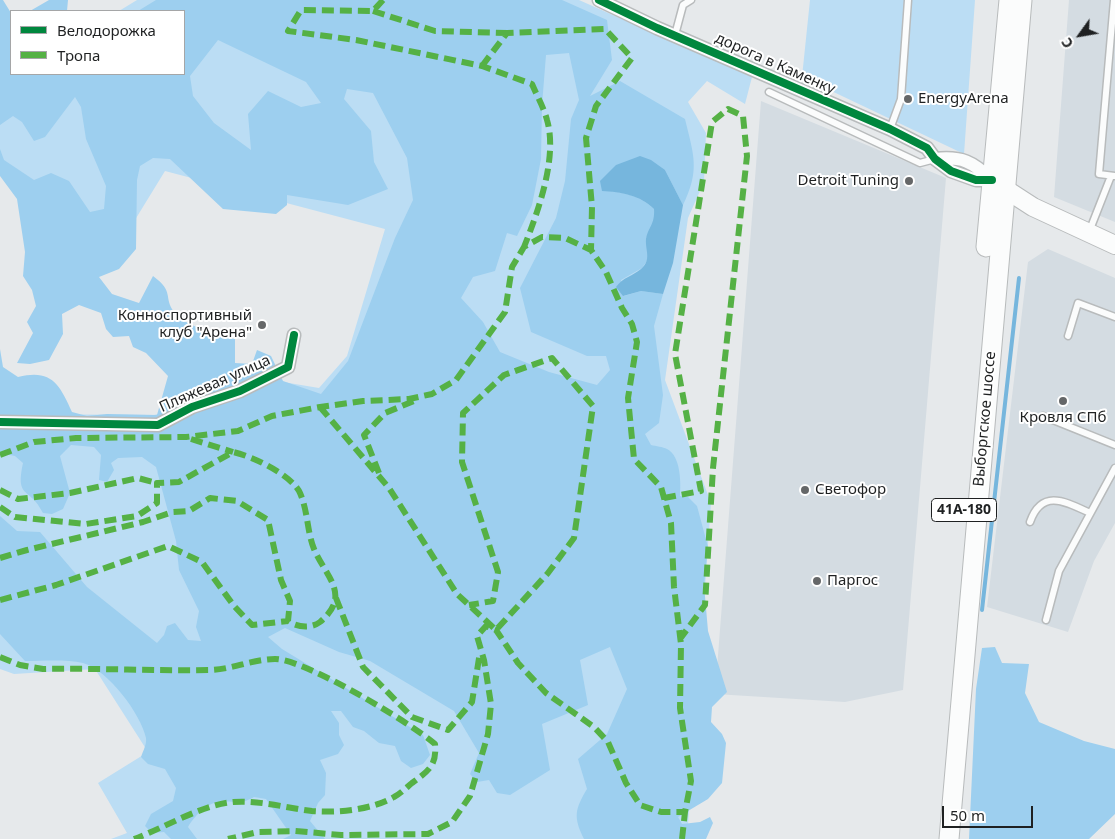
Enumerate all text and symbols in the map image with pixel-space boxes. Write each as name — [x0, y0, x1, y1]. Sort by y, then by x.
legend — [10, 10, 185, 75]
north arrow — [1055, 10, 1105, 60]
text: Велодорожка — [57, 20, 156, 40]
street label: дорога в Каменку — [712, 29, 838, 99]
text: С — [1056, 34, 1077, 52]
text: Тропа — [57, 45, 100, 65]
place label: EnergyArena — [918, 90, 1009, 108]
marker: EnergyArena — [902, 93, 914, 105]
place label: Detroit Tuning — [798, 172, 899, 190]
marker: Detroit Tuning — [903, 175, 915, 187]
place label: Конноспортивный клуб "Арена" — [118, 307, 252, 342]
marker: Конноспортивный клуб "Арена" — [256, 319, 268, 331]
street label: Пляжевая улица — [157, 351, 273, 417]
street label: Выборгское шоссе — [970, 351, 1000, 487]
marker: Кровля СПб — [1057, 395, 1069, 407]
place label: Кровля СПб — [1020, 409, 1106, 427]
place label: Светофор — [815, 481, 886, 499]
marker: Светофор — [799, 484, 811, 496]
road number: 41А-180 — [932, 498, 996, 522]
place label: Паргос — [827, 572, 878, 590]
marker: Паргос — [811, 575, 823, 587]
scale bar — [945, 796, 1036, 828]
text: 50 m — [950, 805, 985, 825]

